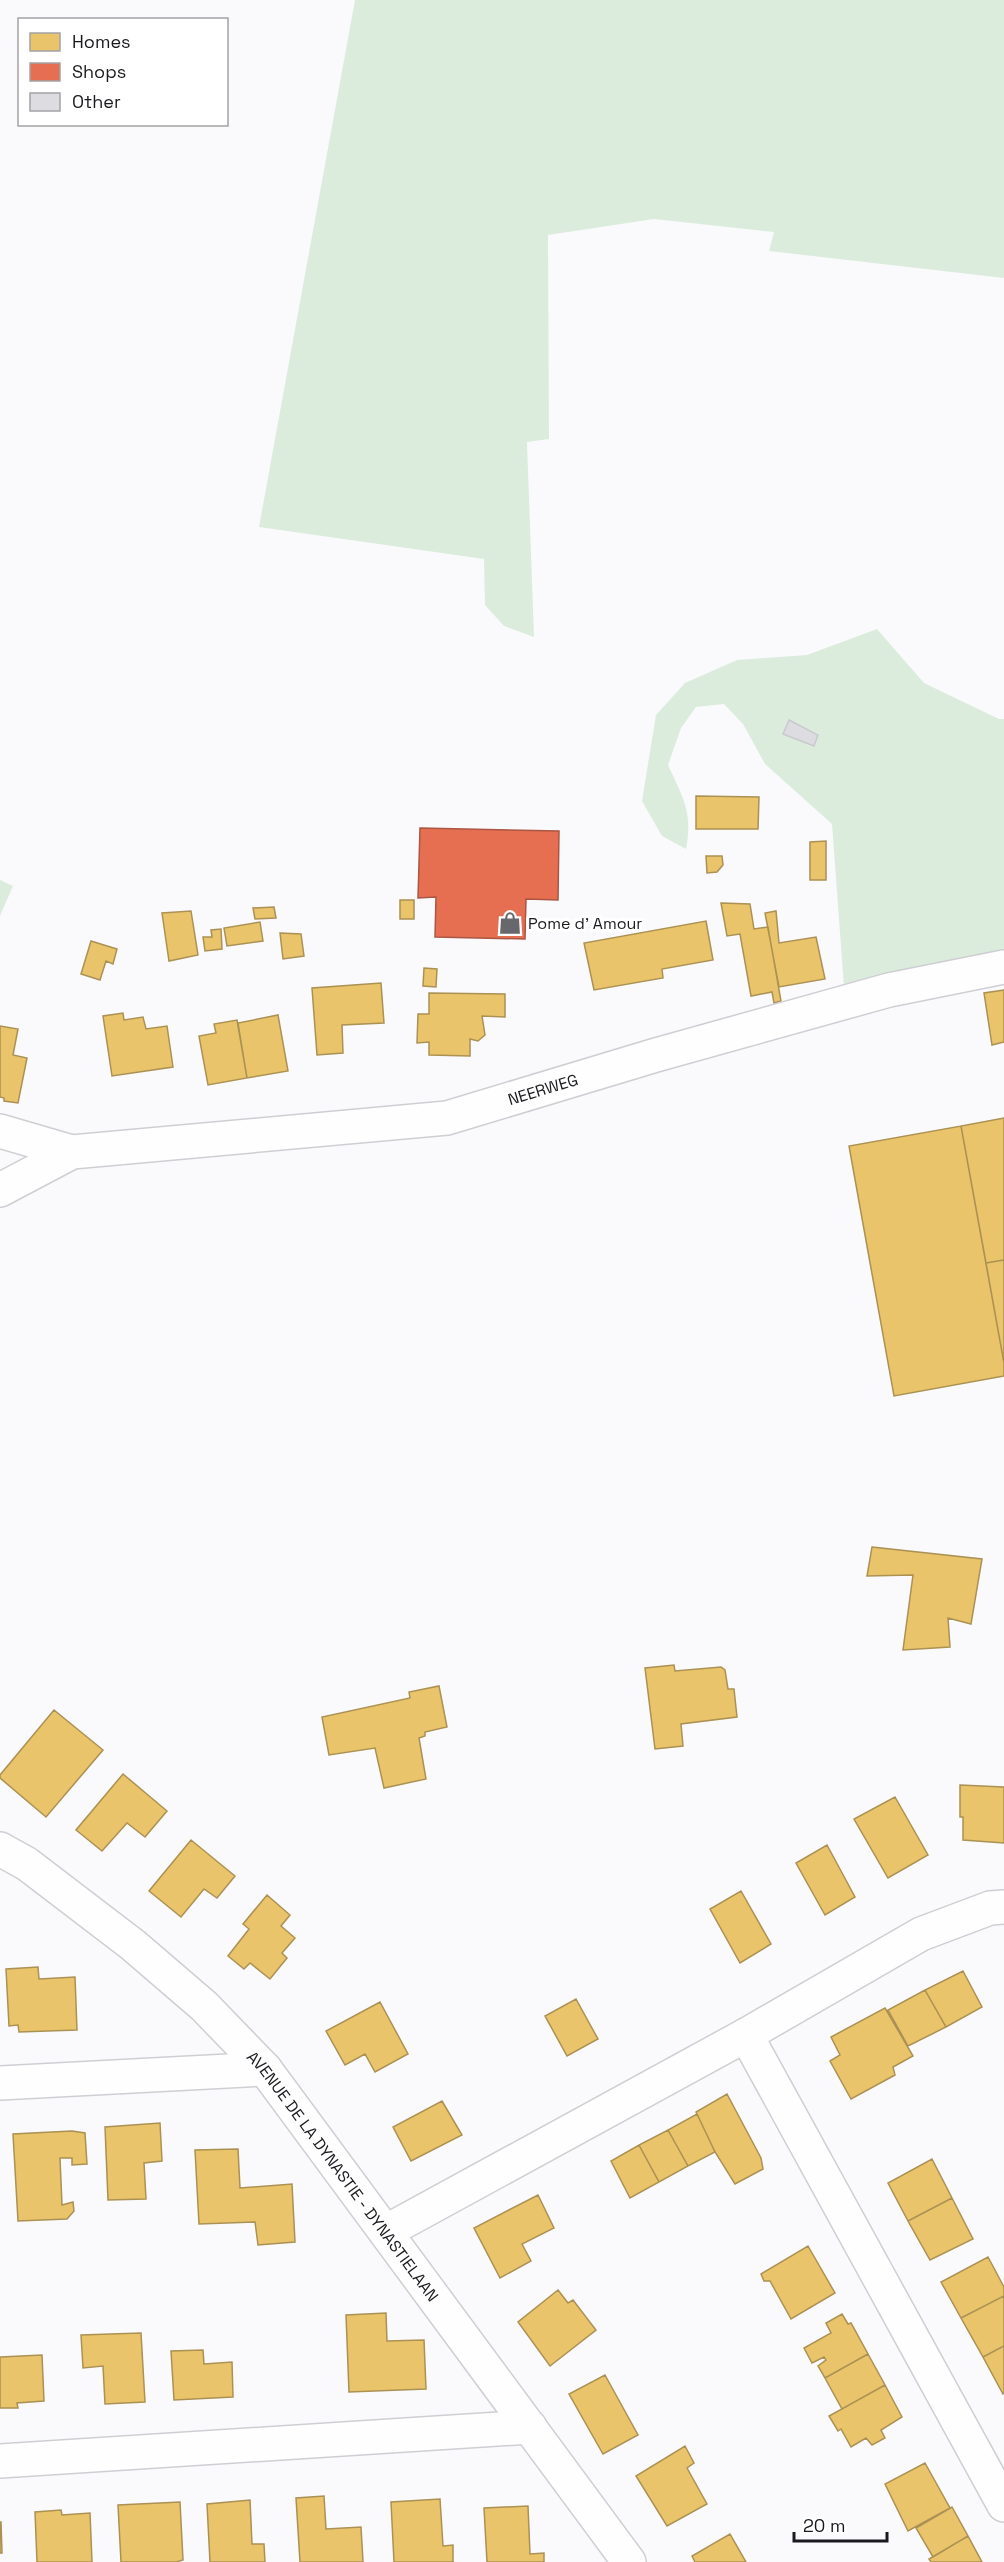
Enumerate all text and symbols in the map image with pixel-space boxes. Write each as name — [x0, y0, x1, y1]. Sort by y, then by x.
legend — [18, 18, 228, 126]
text: Homes — [72, 30, 131, 53]
text: Shops — [72, 60, 126, 83]
text: Other — [72, 90, 121, 113]
shop icon: Pome d' Amour — [497, 910, 523, 936]
place label: Pome d' Amour — [528, 913, 642, 934]
street label: NEERWEG — [505, 1069, 580, 1110]
street label: AVENUE DE LA DYNASTIE - DYNASTIELAAN — [242, 2046, 444, 2306]
scale bar — [794, 2505, 887, 2543]
text: 20 m — [803, 2514, 846, 2537]

